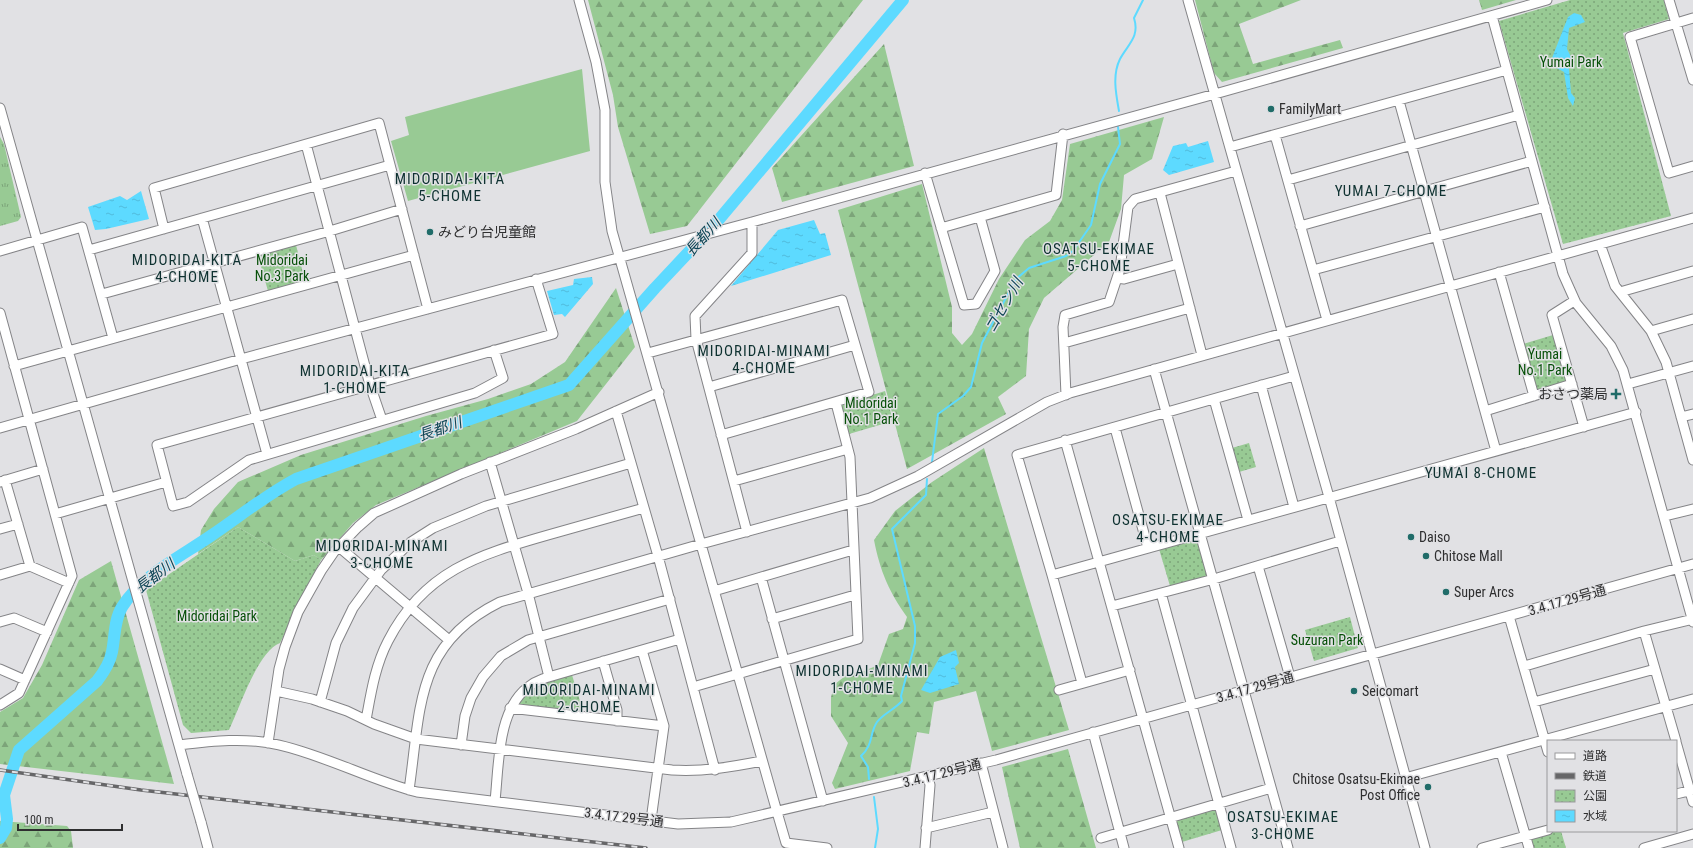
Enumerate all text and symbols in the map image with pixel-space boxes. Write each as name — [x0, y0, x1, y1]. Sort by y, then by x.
park label: Yumai Park — [1540, 54, 1603, 70]
place label: FamilyMart — [1279, 101, 1341, 117]
marker: FamilyMart — [1266, 104, 1276, 114]
district label: MIDORIDAI-KITA 5-CHOME — [395, 170, 505, 205]
district label: YUMAI 7-CHOME — [1335, 182, 1447, 200]
water label: 長都川 — [681, 213, 726, 260]
place label: みどり台児童館 — [438, 224, 536, 240]
marker: みどり台児童館 — [425, 227, 435, 237]
district label: OSATSU-EKIMAE 5-CHOME — [1043, 240, 1155, 275]
district label: MIDORIDAI-KITA 4-CHOME — [132, 251, 242, 286]
park label: Midoridai No.3 Park — [255, 252, 310, 284]
water label: ゴセン川 — [981, 273, 1028, 335]
district label: MIDORIDAI-MINAMI 4-CHOME — [697, 342, 831, 377]
park label: Yumai No.1 Park — [1518, 346, 1573, 378]
district label: MIDORIDAI-KITA 1-CHOME — [300, 362, 410, 397]
place label: おさつ薬局 — [1538, 386, 1608, 402]
marker: おさつ薬局 — [1611, 389, 1621, 399]
park label: Midoridai No.1 Park — [844, 395, 899, 427]
water label: 長都川 — [416, 413, 466, 445]
district label: YUMAI 8-CHOME — [1425, 464, 1537, 482]
district label: OSATSU-EKIMAE 4-CHOME — [1112, 511, 1224, 546]
place label: Daiso — [1419, 529, 1450, 545]
marker: Daiso — [1406, 532, 1416, 542]
district label: MIDORIDAI-MINAMI 3-CHOME — [315, 537, 449, 572]
place label: Chitose Mall — [1434, 548, 1503, 564]
marker: Chitose Mall — [1421, 551, 1431, 561]
water label: 長都川 — [132, 554, 180, 597]
street label: 3.4.17 29号通 — [1526, 581, 1608, 619]
place label: Super Arcs — [1454, 584, 1514, 600]
marker: Super Arcs — [1441, 587, 1451, 597]
park label: Midoridai Park — [177, 608, 258, 624]
park label: Suzuran Park — [1291, 632, 1364, 648]
district label: MIDORIDAI-MINAMI 1-CHOME — [795, 662, 929, 697]
street label: 3.4.17 29号通 — [1214, 668, 1296, 706]
district label: MIDORIDAI-MINAMI 2-CHOME — [522, 681, 656, 716]
place label: Seicomart — [1362, 683, 1419, 699]
marker: Seicomart — [1349, 686, 1359, 696]
legend — [1547, 740, 1677, 832]
text: 道路 — [1583, 749, 1607, 763]
street label: 3.4.17 29号通 — [901, 756, 983, 790]
text: 鉄道 — [1583, 769, 1607, 783]
place label: Chitose Osatsu-Ekimae Post Office — [1292, 771, 1420, 803]
marker: Chitose Osatsu-Ekimae Post Office — [1423, 782, 1433, 792]
text: 公園 — [1583, 789, 1607, 803]
street label: 3.4.17 29号通 — [583, 804, 665, 830]
scale bar — [18, 806, 122, 832]
district label: OSATSU-EKIMAE 3-CHOME — [1227, 808, 1339, 843]
text: 水域 — [1583, 809, 1607, 823]
text: 100 m — [24, 813, 54, 827]

